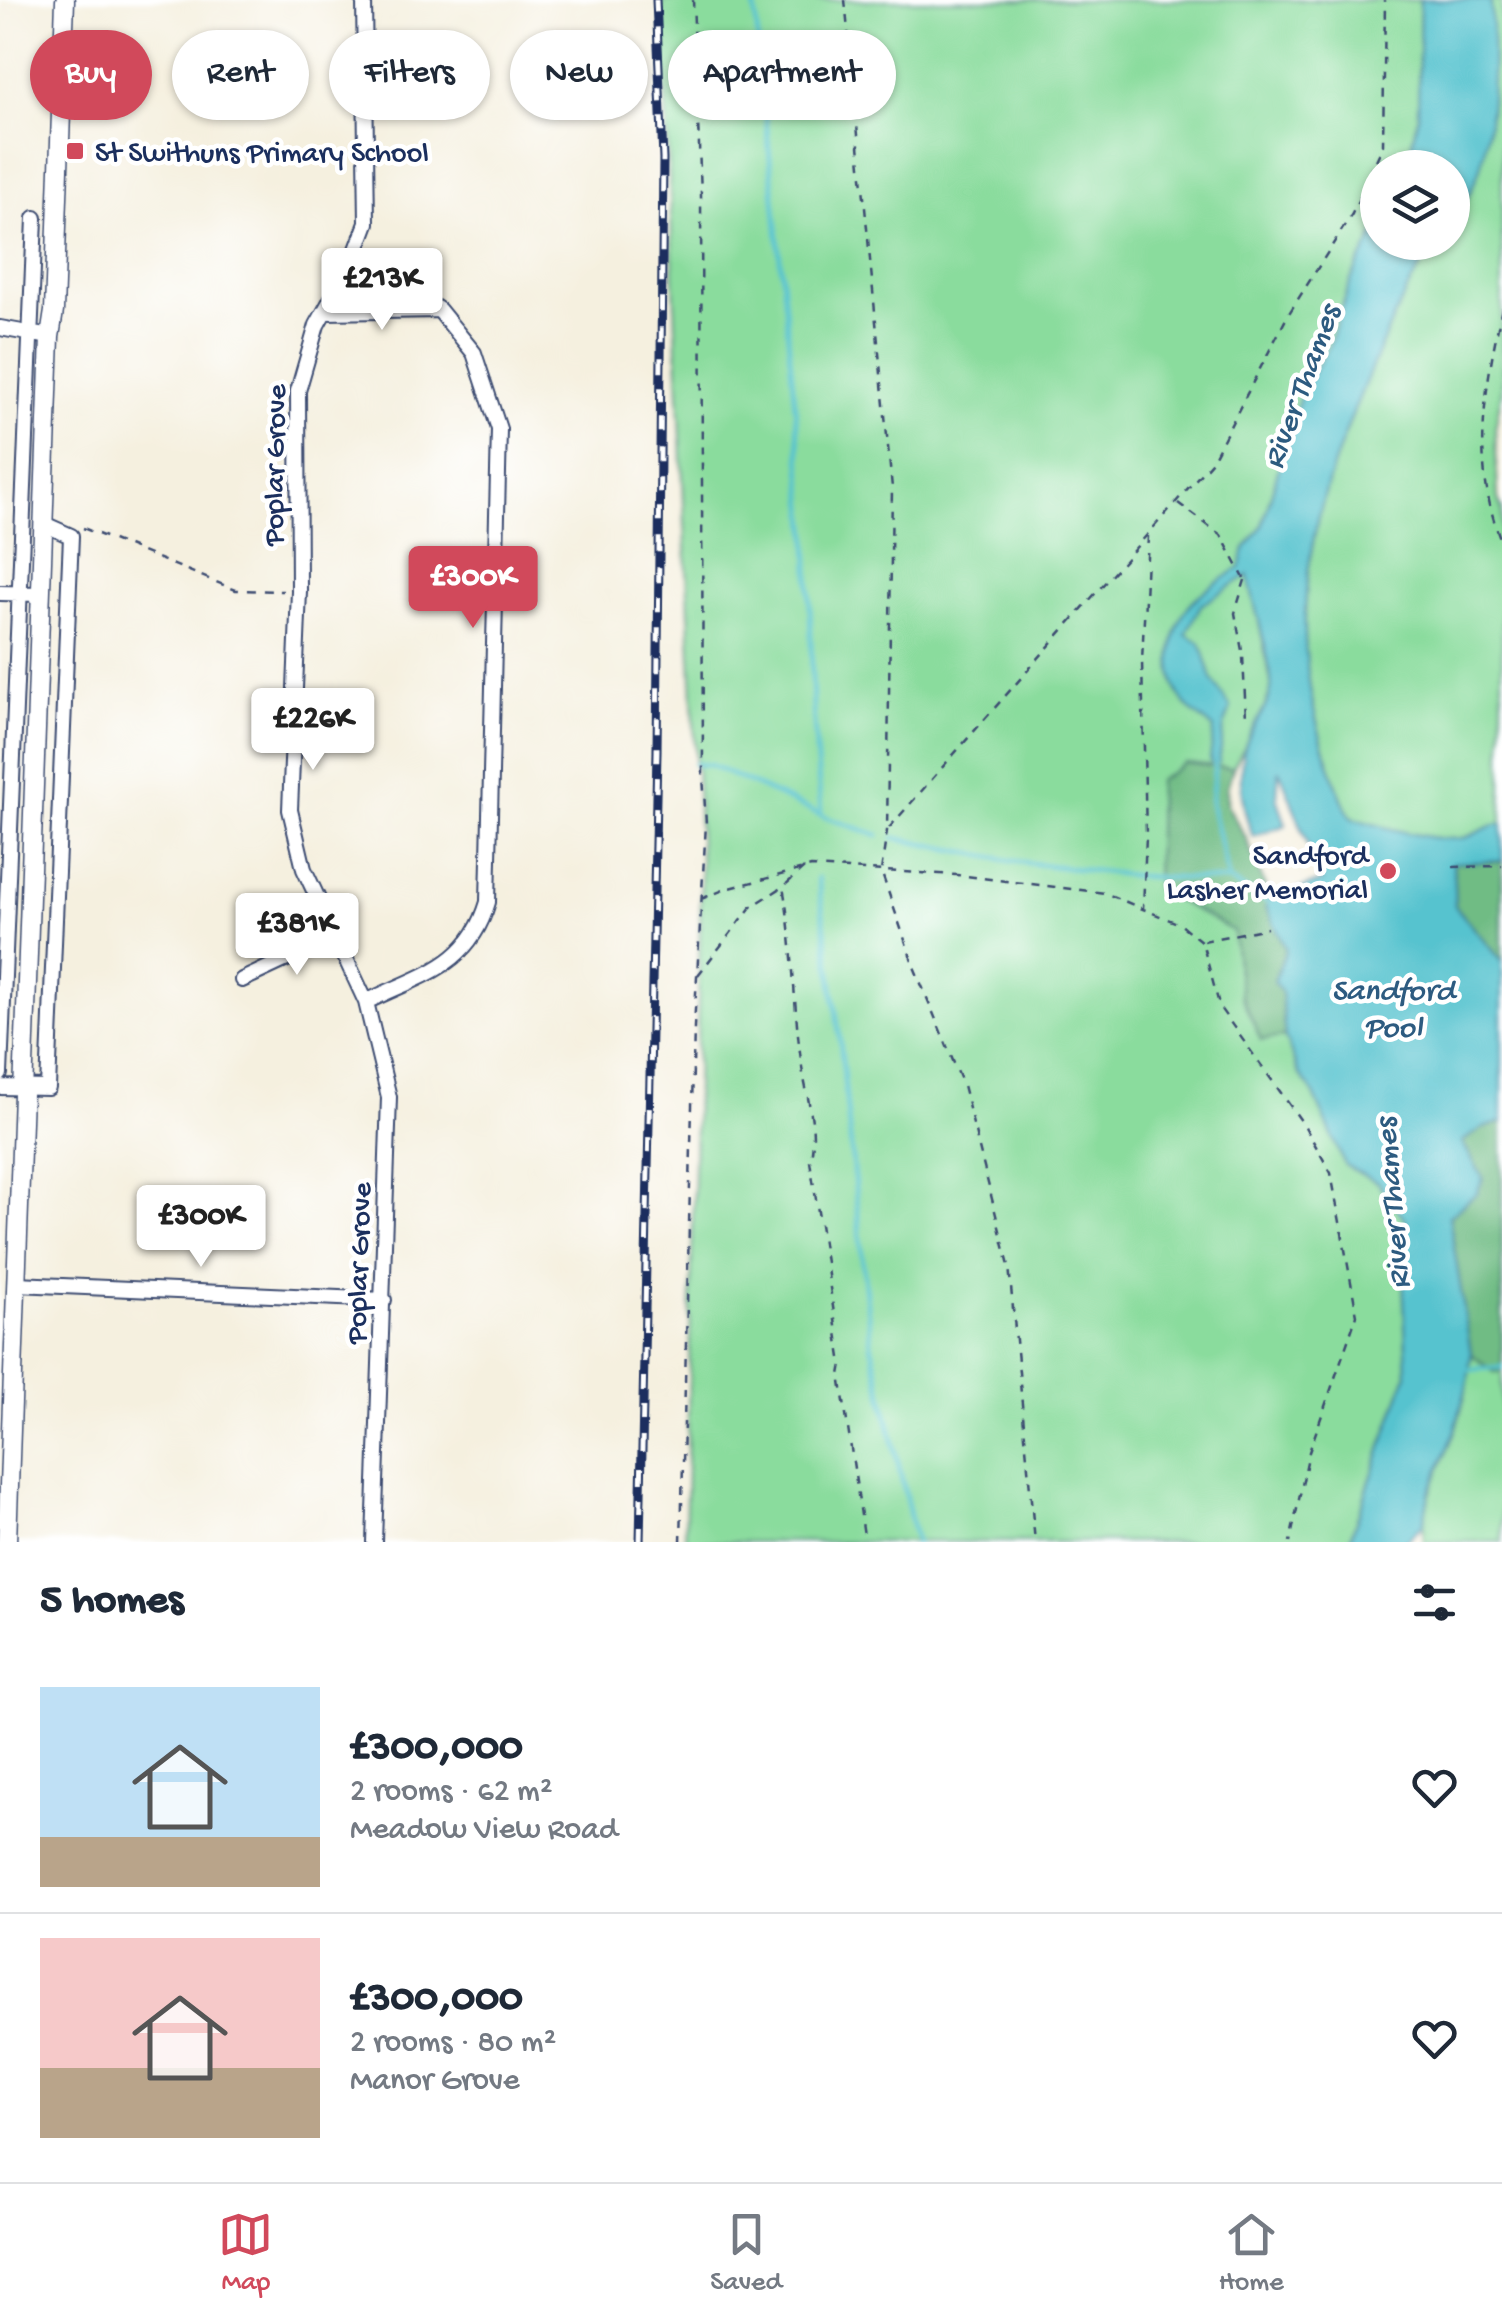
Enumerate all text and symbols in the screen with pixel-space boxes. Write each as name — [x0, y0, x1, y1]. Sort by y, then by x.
chip: Buy — [30, 30, 152, 120]
chip: Rent — [172, 30, 309, 120]
chip: Filters — [329, 30, 490, 120]
chip: New — [510, 30, 648, 120]
chip: Apartment — [668, 30, 896, 120]
place label: St Swithuns Primary School — [95, 138, 429, 173]
marker: St Swithuns Primary School — [64, 140, 86, 162]
map controls — [1360, 150, 1470, 260]
button: layers — [1360, 150, 1470, 260]
pin: £213K — [312, 248, 452, 333]
text: £213K — [343, 261, 421, 299]
water label: River Thames — [1257, 298, 1352, 475]
street label: Poplar Grove — [259, 383, 296, 547]
pin: £300K — [403, 546, 543, 631]
text: £300K — [431, 559, 515, 597]
pin: £226K — [243, 688, 383, 773]
text: £226K — [273, 701, 353, 739]
place label: Sandford Lasher Memorial — [1166, 841, 1370, 910]
marker: Sandford Lasher Memorial — [1377, 860, 1399, 882]
pin: £381K — [227, 893, 367, 978]
text: £381K — [258, 906, 336, 944]
water label: Sandford Pool — [1331, 974, 1458, 1049]
water label: River Thames — [1368, 1113, 1421, 1291]
street label: Poplar Grove — [341, 1181, 382, 1346]
pin: £300K — [131, 1185, 271, 1270]
text: £300K — [159, 1198, 243, 1236]
icon: filters — [1407, 1575, 1462, 1630]
text: 5 homes — [40, 1578, 183, 1627]
text: £300,000 — [350, 1725, 523, 1774]
icon: home — [120, 1727, 240, 1847]
icon: heart — [1407, 1760, 1462, 1815]
text: 2 rooms · 62 m² — [350, 1774, 552, 1812]
text: Meadow View Road — [350, 1812, 618, 1850]
text: £300,000 — [350, 1976, 523, 2025]
icon: home — [120, 1978, 240, 2098]
icon: heart — [1407, 2011, 1462, 2066]
text: 2 rooms · 80 m² — [350, 2025, 556, 2063]
text: Manor Grove — [350, 2063, 519, 2101]
tab: Map — [218, 2207, 273, 2300]
tab: Saved — [710, 2207, 782, 2300]
tab: Home — [1219, 2207, 1284, 2300]

